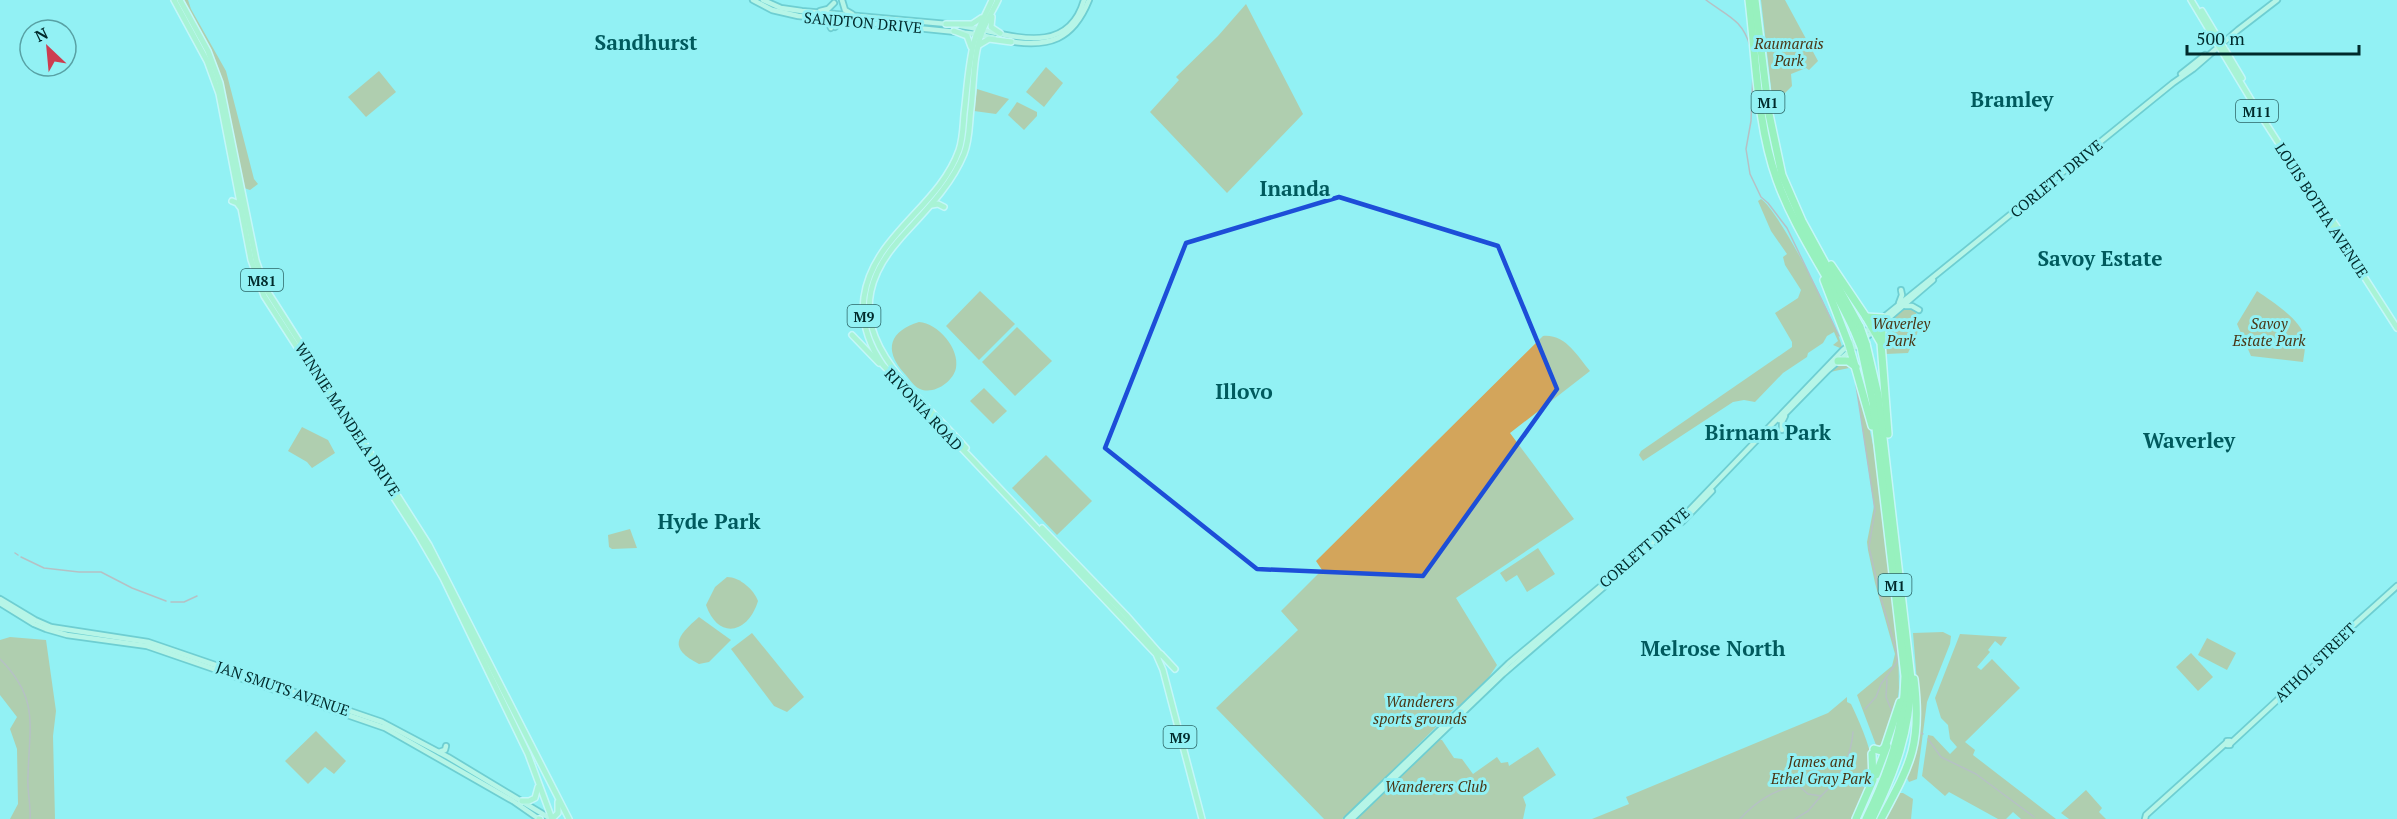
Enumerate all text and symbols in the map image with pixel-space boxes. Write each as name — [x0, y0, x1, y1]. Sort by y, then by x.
street label: SANDTON DRIVE — [803, 7, 923, 37]
north arrow — [18, 18, 78, 78]
scale bar — [2187, 18, 2360, 56]
text: N — [31, 22, 52, 47]
text: 500 m — [2196, 26, 2245, 50]
district label: Sandhurst — [595, 28, 698, 56]
park label: Raumarais Park — [1753, 33, 1824, 70]
district label: Bramley — [1971, 85, 2054, 113]
road number: M1 — [1752, 91, 1784, 113]
road number: M11 — [2236, 100, 2278, 122]
street label: CORLETT DRIVE — [2006, 134, 2106, 222]
street label: LOUIS BOTHA AVENUE — [2271, 139, 2373, 281]
district label: Inanda — [1260, 174, 1331, 202]
district label: Savoy Estate — [2037, 244, 2163, 272]
road number: M81 — [241, 269, 283, 291]
road number: M9 — [848, 305, 880, 327]
park label: Waverley Park — [1872, 313, 1931, 350]
park label: Savoy Estate Park — [2231, 313, 2306, 350]
street label: WINNIE MANDELA DRIVE — [291, 339, 405, 499]
street label: RIVONIA ROAD — [881, 364, 967, 454]
district label: Illovo — [1215, 377, 1273, 405]
district label: Birnam Park — [1705, 418, 1832, 446]
district label: Waverley — [2143, 426, 2236, 454]
street label: CORLETT DRIVE — [1595, 502, 1693, 592]
district label: Hyde Park — [657, 507, 761, 535]
road number: M1 — [1878, 574, 1912, 596]
street label: ATHOL STREET — [2270, 618, 2360, 706]
district label: Melrose North — [1640, 634, 1786, 662]
street label: JAN SMUTS AVENUE — [214, 656, 352, 720]
park label: Wanderers sports grounds — [1373, 691, 1467, 728]
road number: M9 — [1164, 726, 1196, 748]
park label: James and Ethel Gray Park — [1770, 751, 1872, 788]
park label: Wanderers Club — [1385, 776, 1487, 796]

